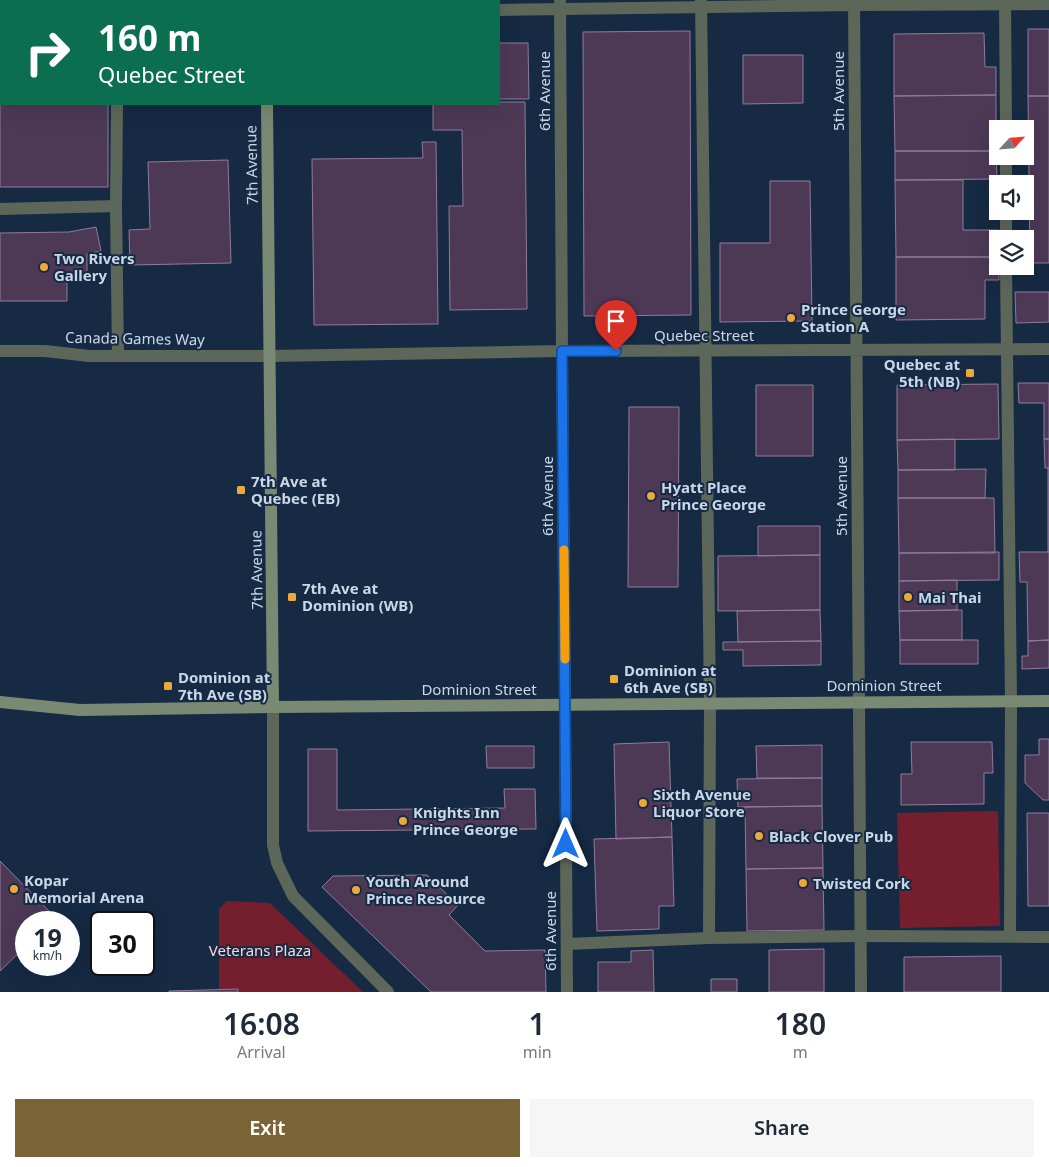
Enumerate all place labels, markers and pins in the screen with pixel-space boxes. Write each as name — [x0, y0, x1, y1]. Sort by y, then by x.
place label: Two Rivers Gallery — [54, 248, 135, 285]
marker: Two Rivers Gallery — [38, 261, 50, 273]
place label: Prince George Station A — [801, 299, 906, 336]
pin — [595, 300, 637, 351]
marker: Prince George Station A — [785, 312, 797, 324]
place label: Quebec at 5th (NB) — [884, 354, 960, 391]
marker: Quebec at 5th (NB) — [964, 367, 976, 379]
place label: 7th Ave at Quebec (EB) — [251, 471, 340, 508]
place label: Hyatt Place Prince George — [661, 477, 766, 514]
marker: 7th Ave at Quebec (EB) — [235, 484, 247, 496]
marker: Hyatt Place Prince George — [645, 490, 657, 502]
place label: 7th Ave at Dominion (WB) — [302, 578, 413, 615]
place label: Mai Thai — [918, 587, 981, 607]
marker: 7th Ave at Dominion (WB) — [286, 591, 298, 603]
marker: Mai Thai — [902, 591, 914, 603]
place label: Dominion at 6th Ave (SB) — [624, 660, 717, 697]
place label: Dominion at 7th Ave (SB) — [178, 667, 271, 704]
marker: Dominion at 6th Ave (SB) — [608, 673, 620, 685]
marker: Dominion at 7th Ave (SB) — [162, 680, 174, 692]
place label: Sixth Avenue Liquor Store — [653, 784, 751, 821]
marker: Sixth Avenue Liquor Store — [637, 797, 649, 809]
place label: Knights Inn Prince George — [413, 802, 518, 839]
marker: Knights Inn Prince George — [397, 815, 409, 827]
place label: Black Clover Pub — [769, 826, 893, 846]
marker: Black Clover Pub — [753, 830, 765, 842]
place label: Kopar Memorial Arena — [24, 870, 144, 907]
place label: Youth Around Prince Resource — [366, 871, 485, 908]
place label: Twisted Cork — [813, 873, 911, 893]
marker: Twisted Cork — [797, 877, 809, 889]
marker: Kopar Memorial Arena — [8, 883, 20, 895]
marker: Youth Around Prince Resource — [350, 884, 362, 896]

